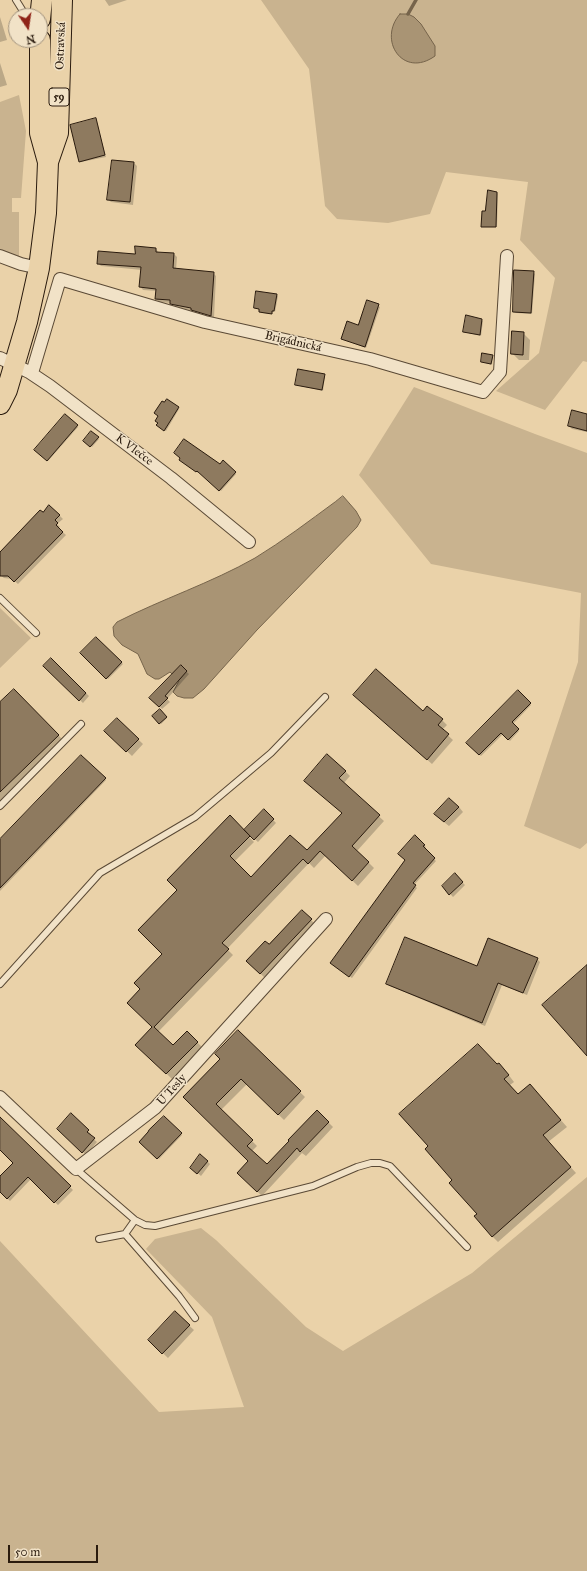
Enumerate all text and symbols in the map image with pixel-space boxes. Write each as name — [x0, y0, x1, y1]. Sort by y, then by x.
north arrow — [8, 8, 48, 48]
street label: Ostravská — [53, 22, 69, 70]
text: N — [25, 32, 37, 47]
road number: 59 — [49, 88, 69, 106]
street label: Brigádnická — [263, 328, 323, 356]
street label: K Vlečce — [112, 431, 156, 469]
street label: U Tesly — [154, 1071, 190, 1109]
scale bar — [10, 1537, 100, 1563]
text: 50 m — [15, 1545, 40, 1559]

